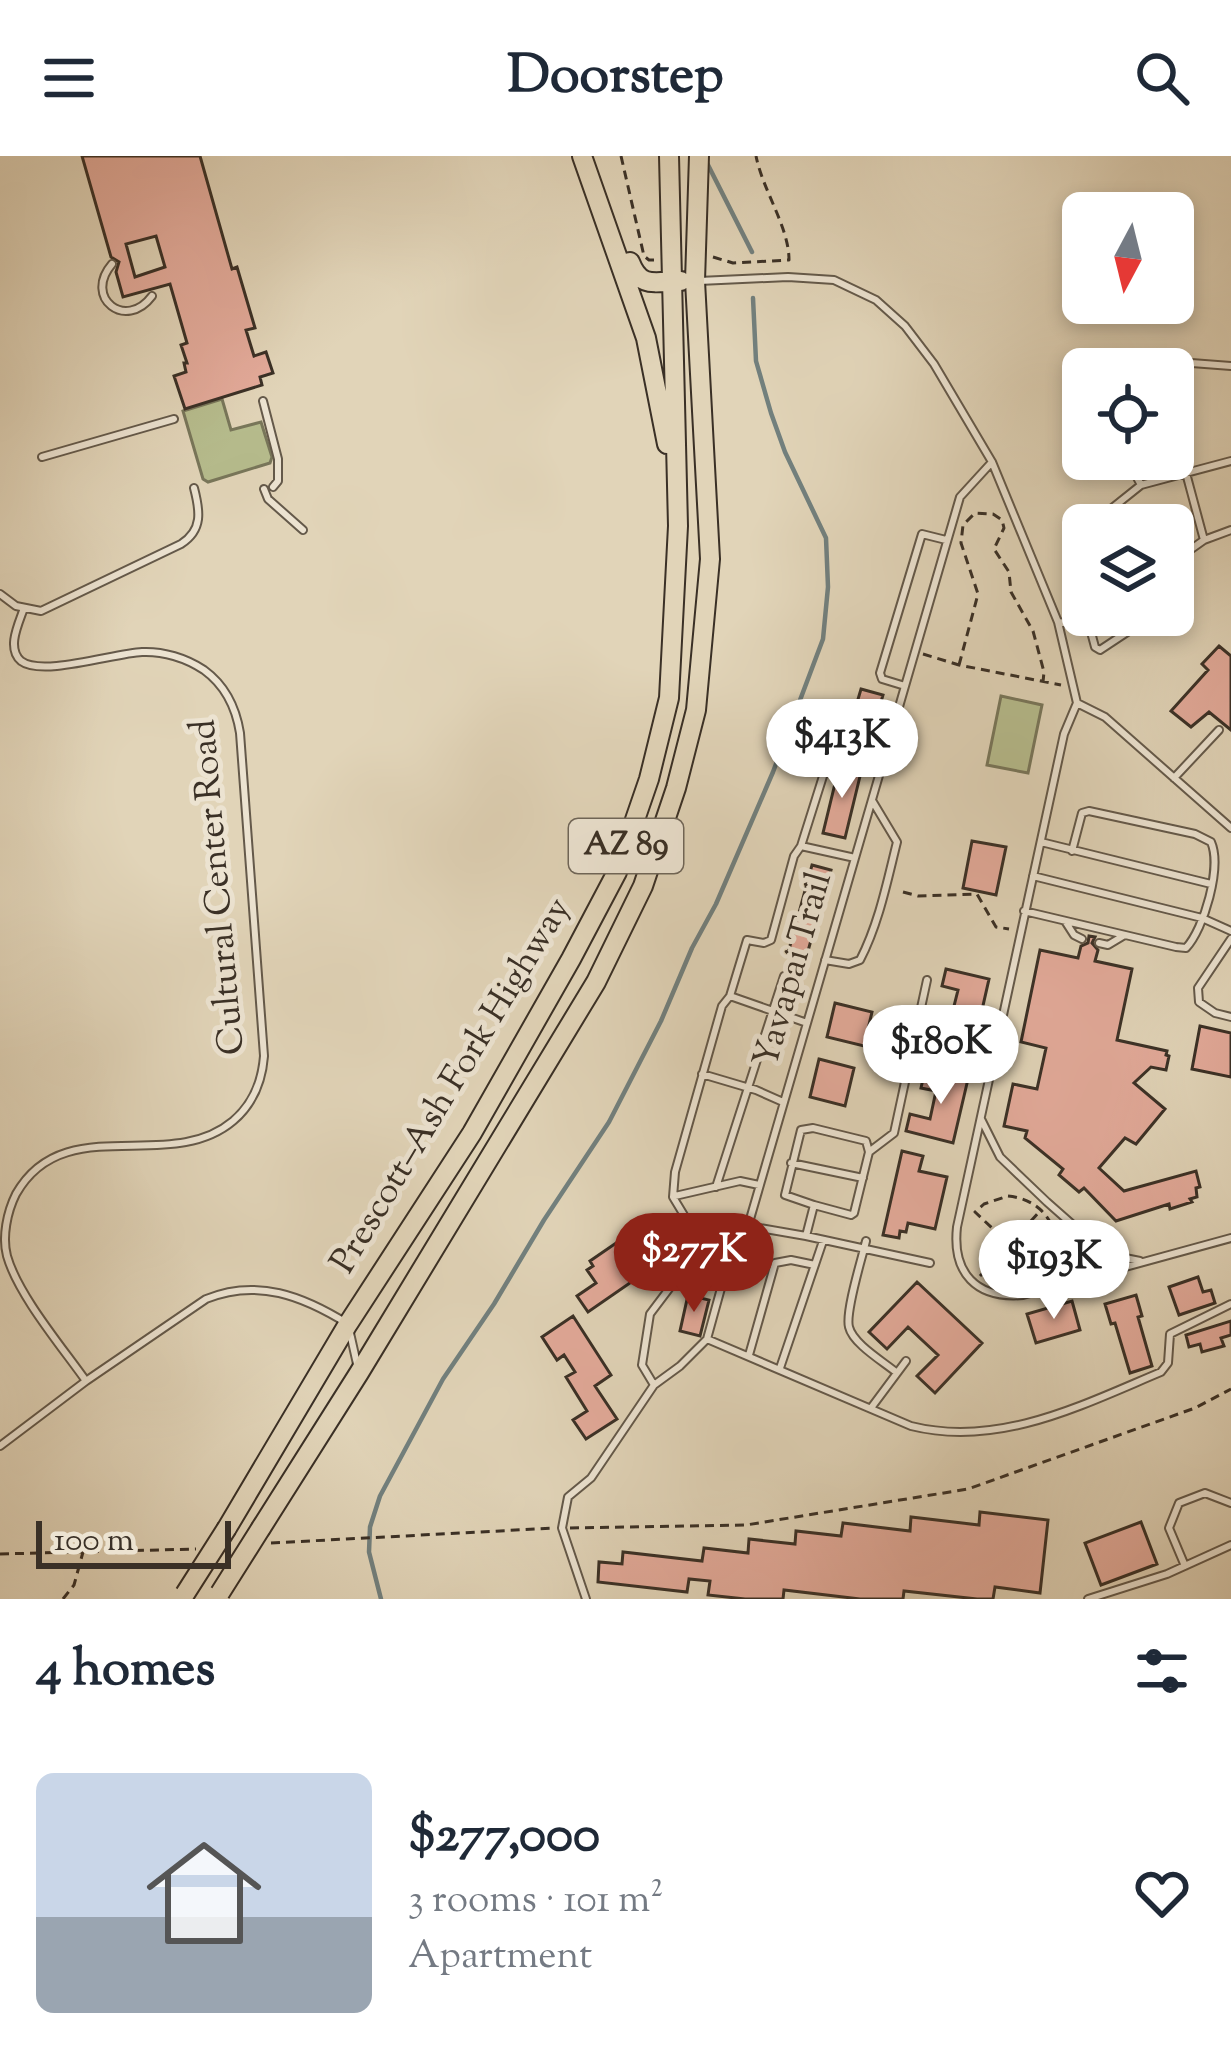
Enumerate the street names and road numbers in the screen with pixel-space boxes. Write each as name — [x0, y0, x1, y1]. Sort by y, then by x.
street label: Cultural Center Road — [178, 717, 260, 1057]
road number: AZ 89 — [569, 819, 683, 873]
street label: Yavapai Trail — [741, 866, 847, 1074]
street label: Prescott–Ash Fork Highway — [319, 888, 585, 1284]

